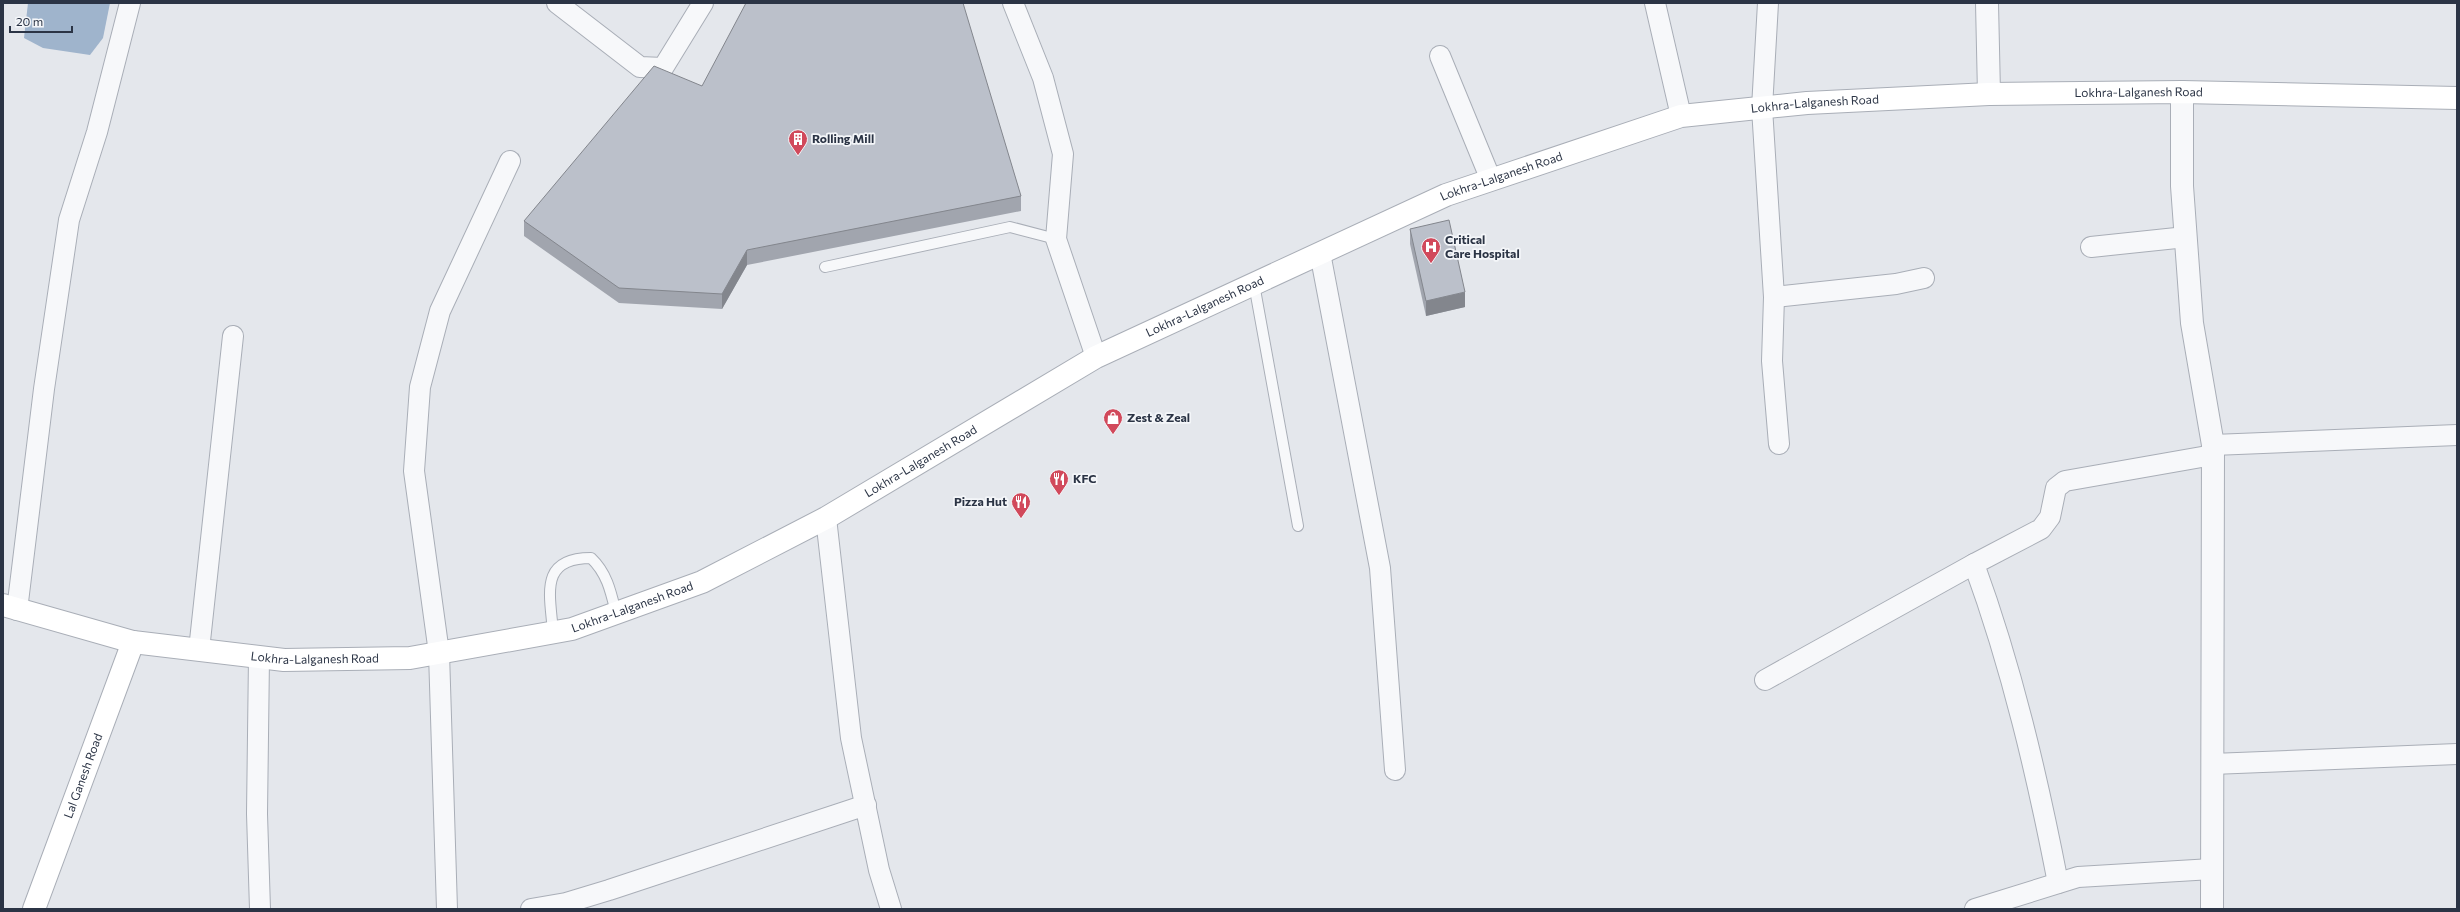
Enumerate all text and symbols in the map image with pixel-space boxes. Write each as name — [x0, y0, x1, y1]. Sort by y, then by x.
scale bar — [10, 8, 72, 34]
text: 20 m — [16, 14, 43, 28]
street label: Lokhra-Lalganesh Road — [2074, 84, 2203, 99]
street label: Lokhra-Lalganesh Road — [1750, 91, 1879, 115]
building icon: Rolling Mill — [787, 128, 809, 156]
place label: Rolling Mill — [812, 131, 874, 145]
street label: Lokhra-Lalganesh Road — [1437, 148, 1564, 203]
place label: Critical Care Hospital — [1445, 232, 1520, 260]
hospital icon: Critical Care Hospital — [1420, 236, 1442, 264]
street label: Lokhra-Lalganesh Road — [1143, 272, 1266, 339]
shop icon: Zest & Zeal — [1102, 407, 1124, 435]
place label: Zest & Zeal — [1127, 410, 1190, 424]
street label: Lokhra-Lalganesh Road — [862, 422, 979, 499]
restaurant icon: KFC — [1048, 468, 1070, 496]
place label: KFC — [1073, 471, 1097, 485]
restaurant icon: Pizza Hut — [1010, 491, 1032, 519]
place label: Pizza Hut — [954, 494, 1007, 508]
street label: Lokhra-Lalganesh Road — [569, 578, 695, 635]
street label: Lokhra-Lalganesh Road — [250, 648, 379, 666]
street label: Lal Ganesh Road — [60, 731, 105, 820]

